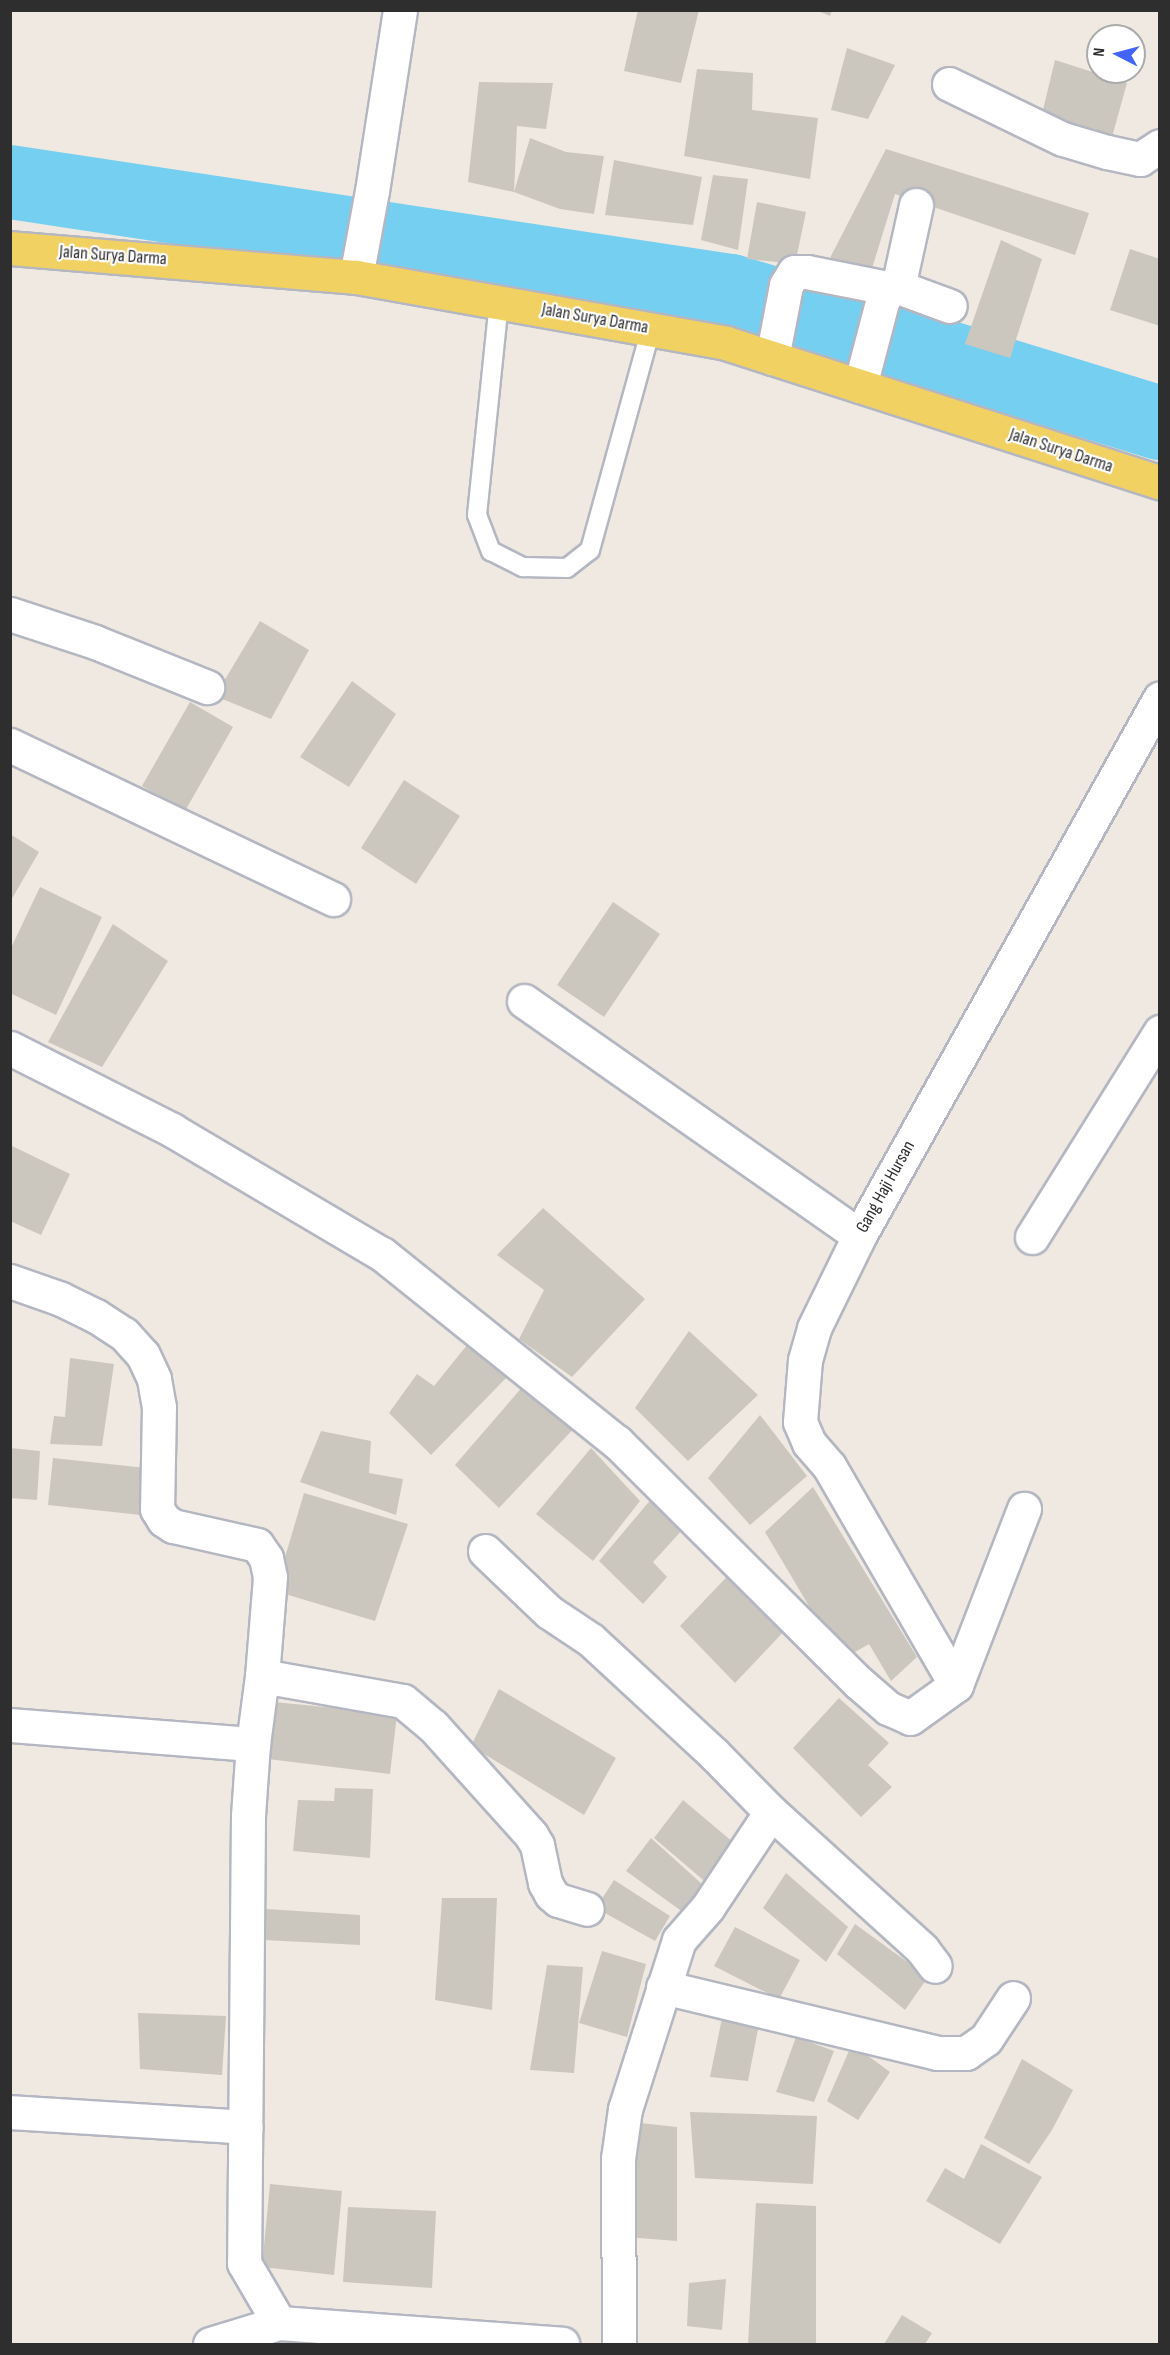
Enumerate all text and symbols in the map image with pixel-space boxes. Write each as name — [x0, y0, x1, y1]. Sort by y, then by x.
north arrow — [1086, 24, 1146, 84]
text: N — [1090, 47, 1109, 58]
street label: Jalan Surya Darma — [58, 241, 168, 271]
street label: Jalan Surya Darma — [540, 299, 650, 339]
street label: Jalan Surya Darma — [1006, 424, 1116, 478]
street label: Gang Haji Hursan — [852, 1137, 920, 1237]

